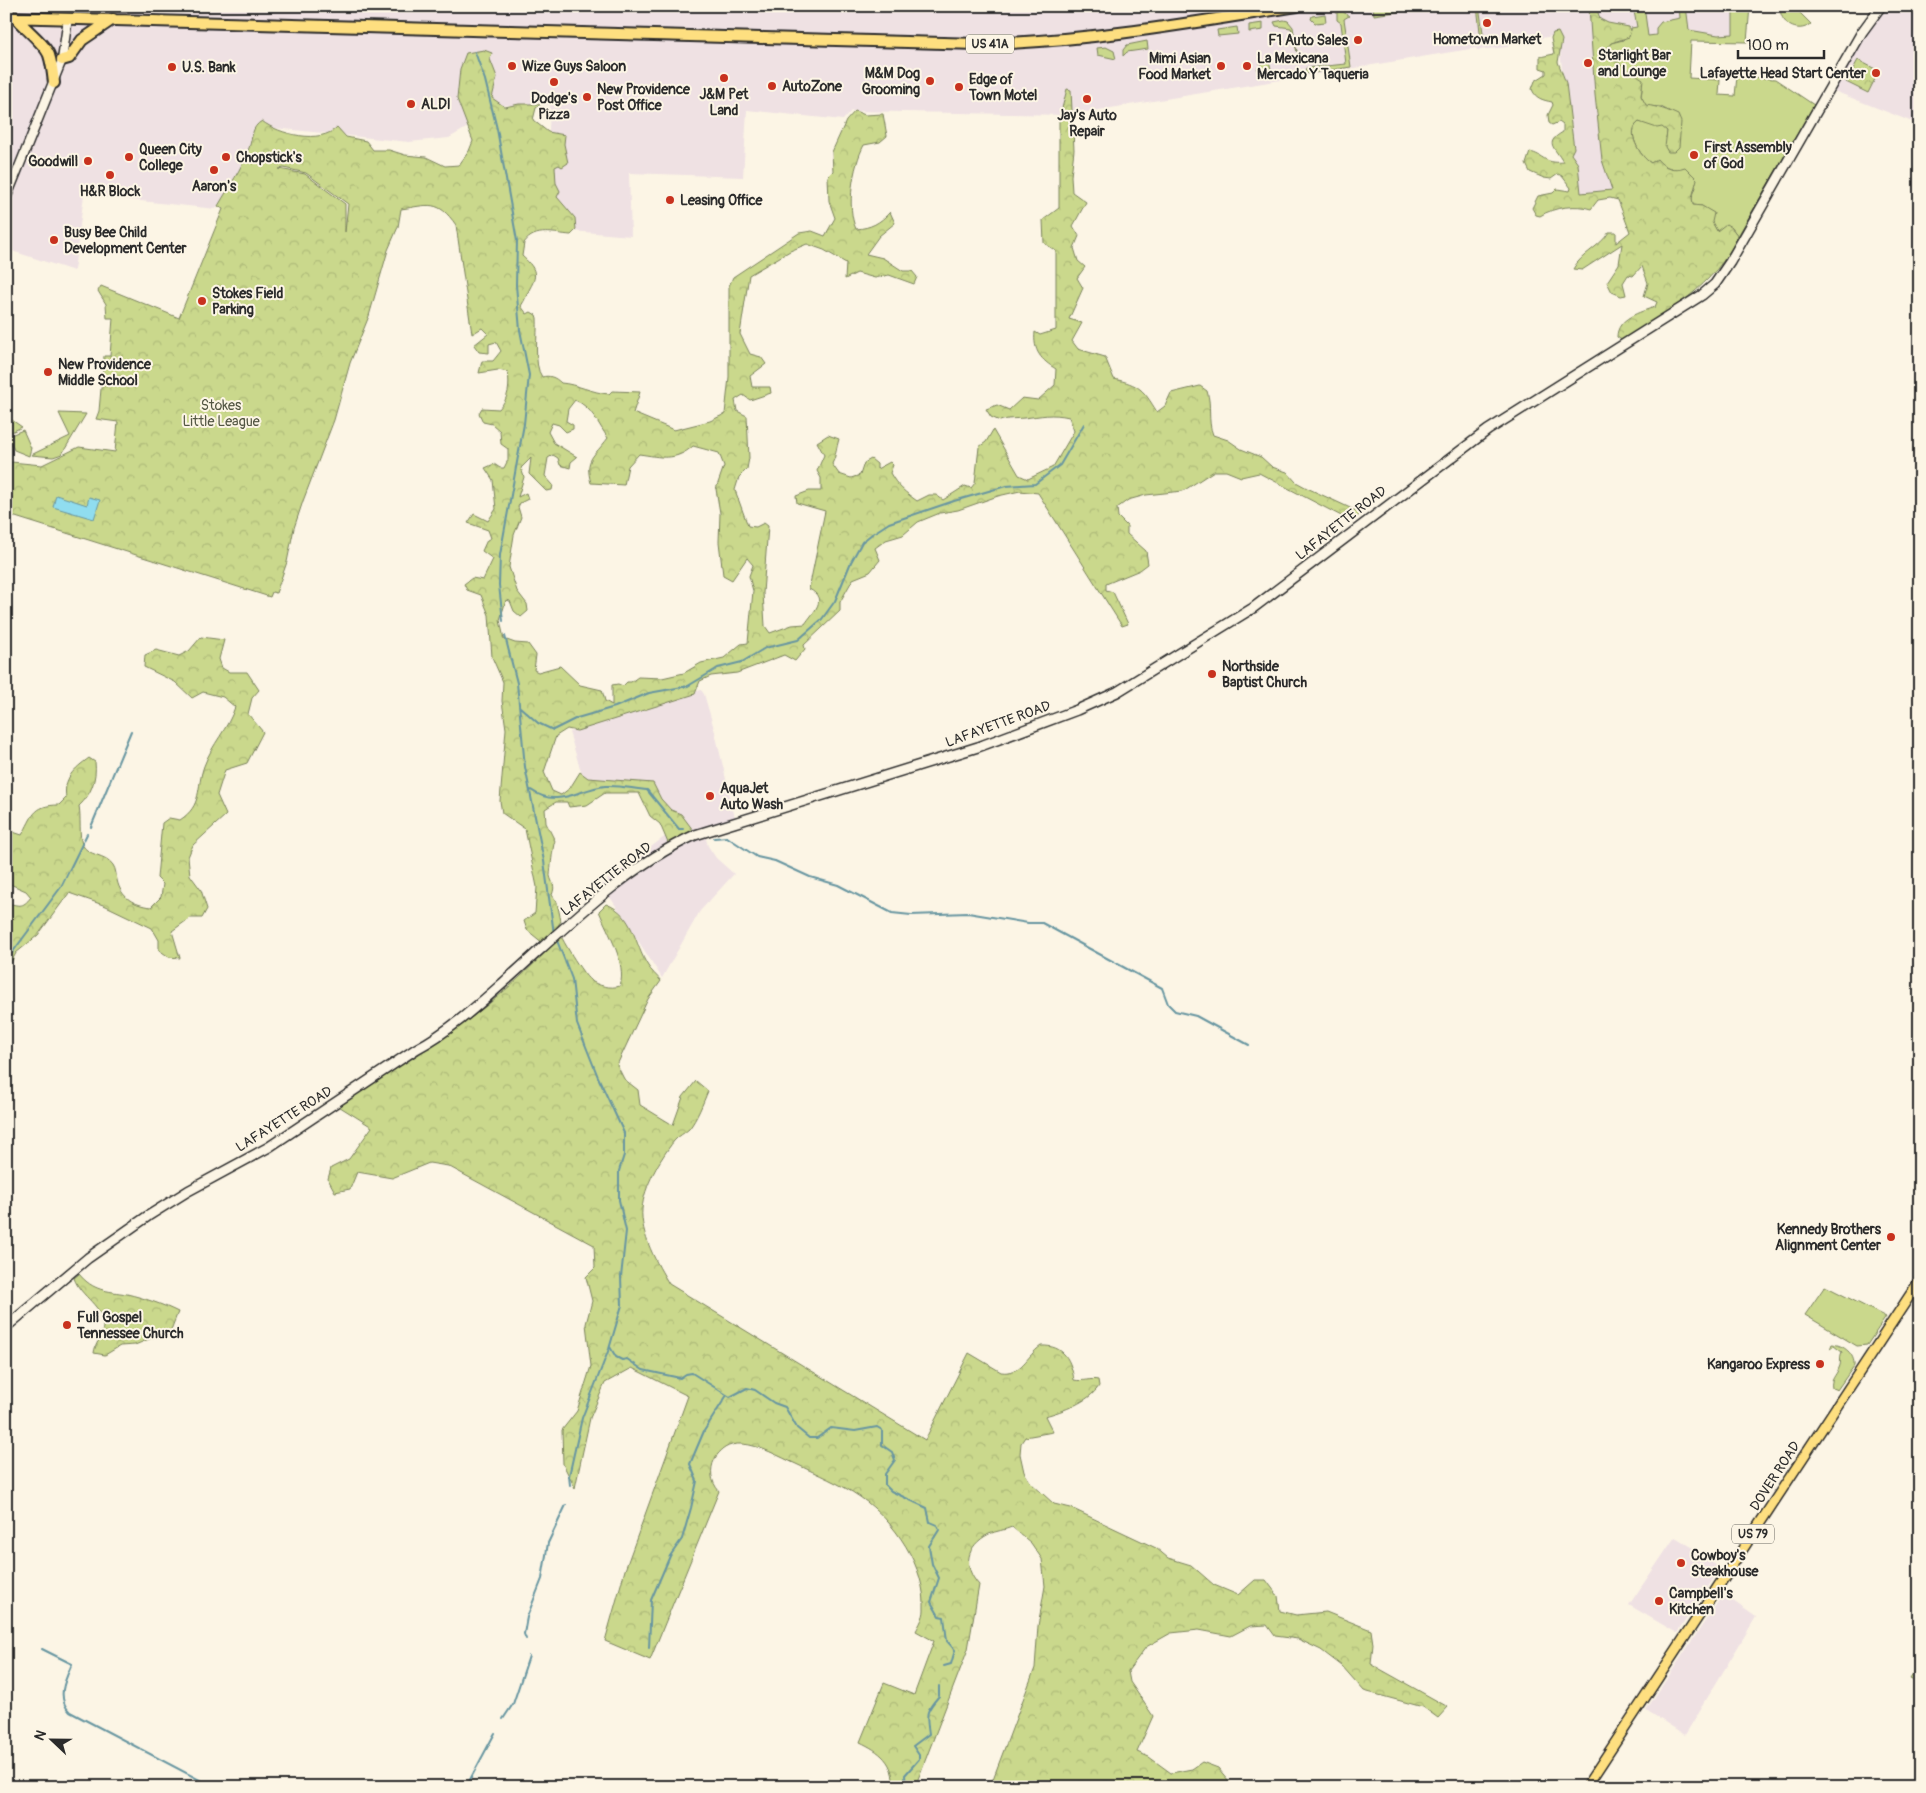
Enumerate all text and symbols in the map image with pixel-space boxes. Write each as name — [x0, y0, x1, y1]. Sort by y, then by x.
marker: Hometown Market — [1481, 17, 1493, 29]
scale bar — [1738, 28, 1825, 60]
place label: Hometown Market — [1433, 31, 1542, 48]
place label: F1 Auto Sales — [1268, 32, 1349, 49]
road number: US 41A — [966, 34, 1014, 54]
marker: F1 Auto Sales — [1352, 34, 1364, 46]
text: 100 m — [1746, 36, 1789, 55]
place label: Starlight Bar and Lounge — [1598, 47, 1672, 80]
place label: Mimi Asian Food Market — [1138, 50, 1211, 83]
place label: La Mexicana Mercado Y Taqueria — [1257, 50, 1369, 83]
marker: Starlight Bar and Lounge — [1582, 57, 1594, 69]
place label: Wize Guys Saloon — [522, 58, 626, 75]
place label: U.S. Bank — [182, 59, 236, 76]
marker: Wize Guys Saloon — [506, 60, 518, 72]
marker: Mimi Asian Food Market — [1215, 60, 1227, 72]
marker: La Mexicana Mercado Y Taqueria — [1241, 60, 1253, 72]
marker: U.S. Bank — [166, 61, 178, 73]
place label: M&M Dog Grooming — [862, 65, 920, 98]
place label: Lafayette Head Start Center — [1700, 65, 1867, 82]
marker: Lafayette Head Start Center — [1870, 67, 1882, 79]
place label: Edge of Town Motel — [968, 71, 1037, 104]
marker: J&M Pet Land — [718, 72, 730, 84]
marker: M&M Dog Grooming — [924, 75, 936, 87]
marker: Dodge's Pizza — [548, 76, 560, 88]
place label: AutoZone — [782, 78, 843, 95]
marker: AutoZone — [766, 80, 778, 92]
place label: New Providence Post Office — [597, 81, 691, 114]
marker: Edge of Town Motel — [953, 81, 965, 93]
place label: J&M Pet Land — [700, 86, 749, 119]
place label: Dodge's Pizza — [531, 90, 578, 123]
marker: New Providence Post Office — [581, 91, 593, 103]
marker: Jay's Auto Repair — [1081, 93, 1093, 105]
place label: ALDI — [421, 96, 451, 113]
marker: ALDI — [405, 98, 417, 110]
place label: Jay's Auto Repair — [1057, 107, 1117, 140]
place label: First Assembly of God — [1703, 139, 1792, 172]
place label: Queen City College — [139, 141, 202, 174]
place label: Chopstick's — [236, 149, 303, 166]
marker: First Assembly of God — [1688, 149, 1700, 161]
marker: Queen City College — [123, 151, 135, 163]
marker: Chopstick's — [220, 151, 232, 163]
place label: Goodwill — [28, 153, 78, 170]
marker: Goodwill — [82, 155, 94, 167]
marker: Aaron's — [208, 164, 220, 176]
marker: H&R Block — [104, 169, 116, 181]
place label: Aaron's — [192, 178, 237, 195]
place label: H&R Block — [80, 183, 140, 200]
place label: Leasing Office — [680, 192, 764, 209]
marker: Leasing Office — [664, 194, 676, 206]
place label: Busy Bee Child Development Center — [64, 224, 188, 257]
marker: Busy Bee Child Development Center — [48, 234, 60, 246]
place label: Stokes Field Parking — [212, 285, 284, 318]
marker: Stokes Field Parking — [196, 295, 208, 307]
place label: New Providence Middle School — [58, 356, 152, 389]
marker: New Providence Middle School — [42, 366, 54, 378]
park label: Stokes Little League — [182, 397, 260, 430]
street label: LAFAYETTE ROAD — [1292, 482, 1390, 564]
place label: Northside Baptist Church — [1222, 658, 1307, 691]
marker: Northside Baptist Church — [1206, 668, 1218, 680]
street label: LAFAYETTE ROAD — [943, 697, 1053, 751]
place label: AquaJet Auto Wash — [720, 780, 783, 813]
marker: AquaJet Auto Wash — [704, 790, 716, 802]
street label: LAFAYETTE ROAD — [557, 838, 655, 920]
street label: LAFAYETTE ROAD — [233, 1082, 336, 1156]
place label: Kennedy Brothers Alignment Center — [1775, 1221, 1882, 1254]
marker: Kennedy Brothers Alignment Center — [1885, 1231, 1897, 1243]
place label: Full Gospel Tennessee Church — [76, 1309, 184, 1342]
marker: Full Gospel Tennessee Church — [61, 1319, 73, 1331]
place label: Kangaroo Express — [1707, 1356, 1811, 1373]
marker: Kangaroo Express — [1814, 1358, 1826, 1370]
street label: DOVER ROAD — [1746, 1438, 1804, 1514]
road number: US 79 — [1732, 1525, 1774, 1544]
place label: Cowboy's Steakhouse — [1691, 1547, 1759, 1580]
marker: Cowboy's Steakhouse — [1675, 1557, 1687, 1569]
place label: Campbell's Kitchen — [1669, 1585, 1733, 1618]
marker: Campbell's Kitchen — [1653, 1595, 1665, 1607]
north arrow — [28, 1716, 78, 1766]
text: N — [31, 1728, 50, 1743]

